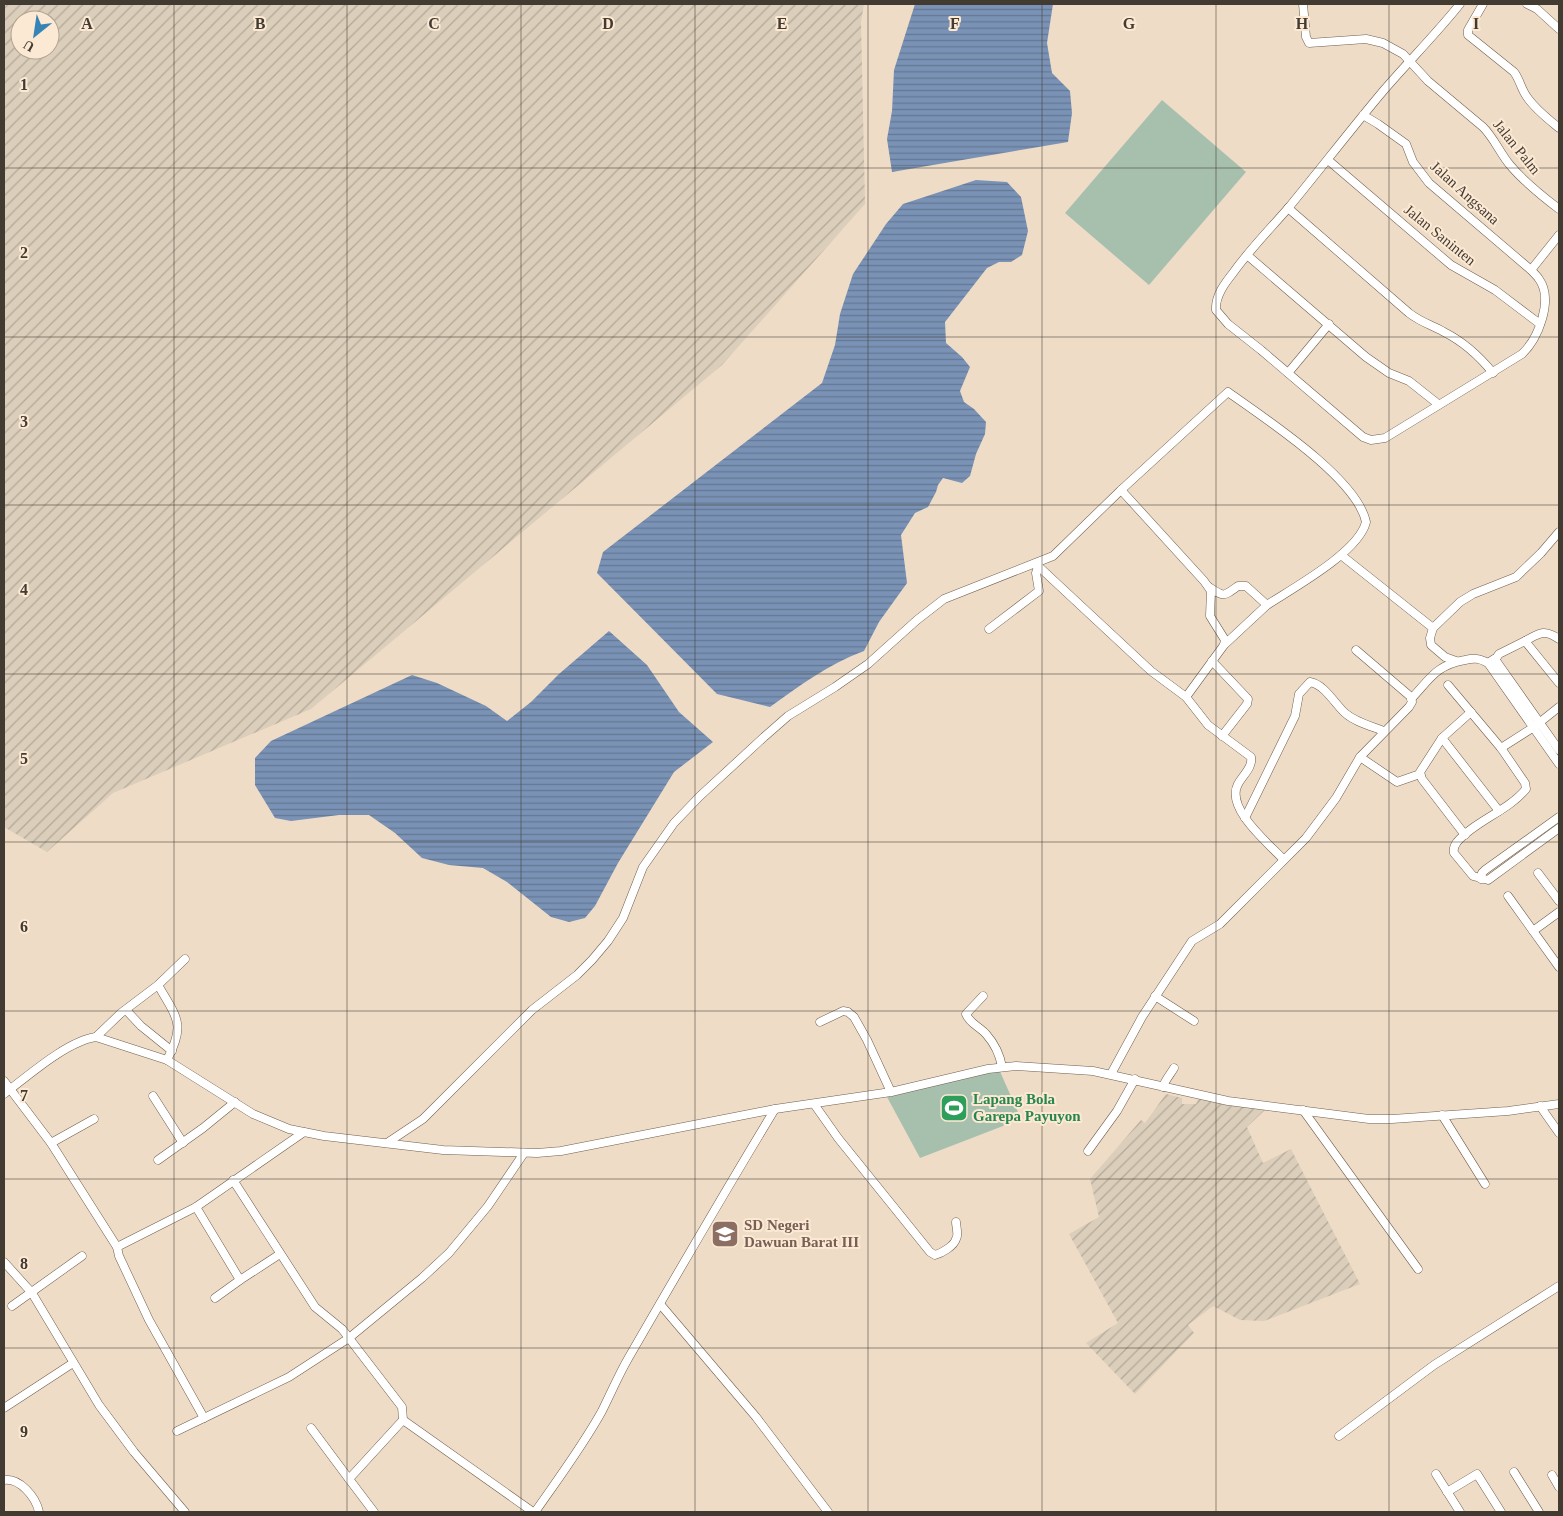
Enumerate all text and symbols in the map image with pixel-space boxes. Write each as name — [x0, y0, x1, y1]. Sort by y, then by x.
north arrow — [10, 10, 60, 60]
text: A — [81, 15, 93, 32]
text: B — [255, 15, 266, 32]
text: C — [428, 15, 440, 32]
text: D — [602, 15, 614, 32]
text: E — [777, 15, 787, 32]
text: F — [950, 15, 960, 32]
text: G — [1123, 15, 1136, 32]
text: H — [1296, 15, 1309, 32]
text: I — [1473, 15, 1479, 32]
text: U — [21, 37, 37, 55]
text: 1 — [20, 76, 28, 93]
street label: Jalan Palm — [1490, 117, 1544, 178]
street label: Jalan Angsana — [1428, 158, 1503, 228]
street label: Jalan Saninten — [1401, 201, 1479, 269]
text: 2 — [20, 244, 28, 261]
text: 3 — [20, 413, 28, 430]
text: 4 — [20, 581, 28, 598]
text: 5 — [20, 750, 28, 767]
text: 6 — [20, 918, 28, 935]
text: 7 — [20, 1087, 28, 1104]
place label: Lapang Bola Garepa Payuyon — [973, 1091, 1081, 1124]
sports icon: Lapang Bola Garepa Payuyon — [939, 1093, 969, 1123]
place label: SD Negeri Dawuan Barat III — [744, 1217, 859, 1250]
school or university icon: SD Negeri Dawuan Barat III — [710, 1219, 740, 1249]
text: 8 — [20, 1255, 28, 1272]
text: 9 — [20, 1423, 28, 1440]

